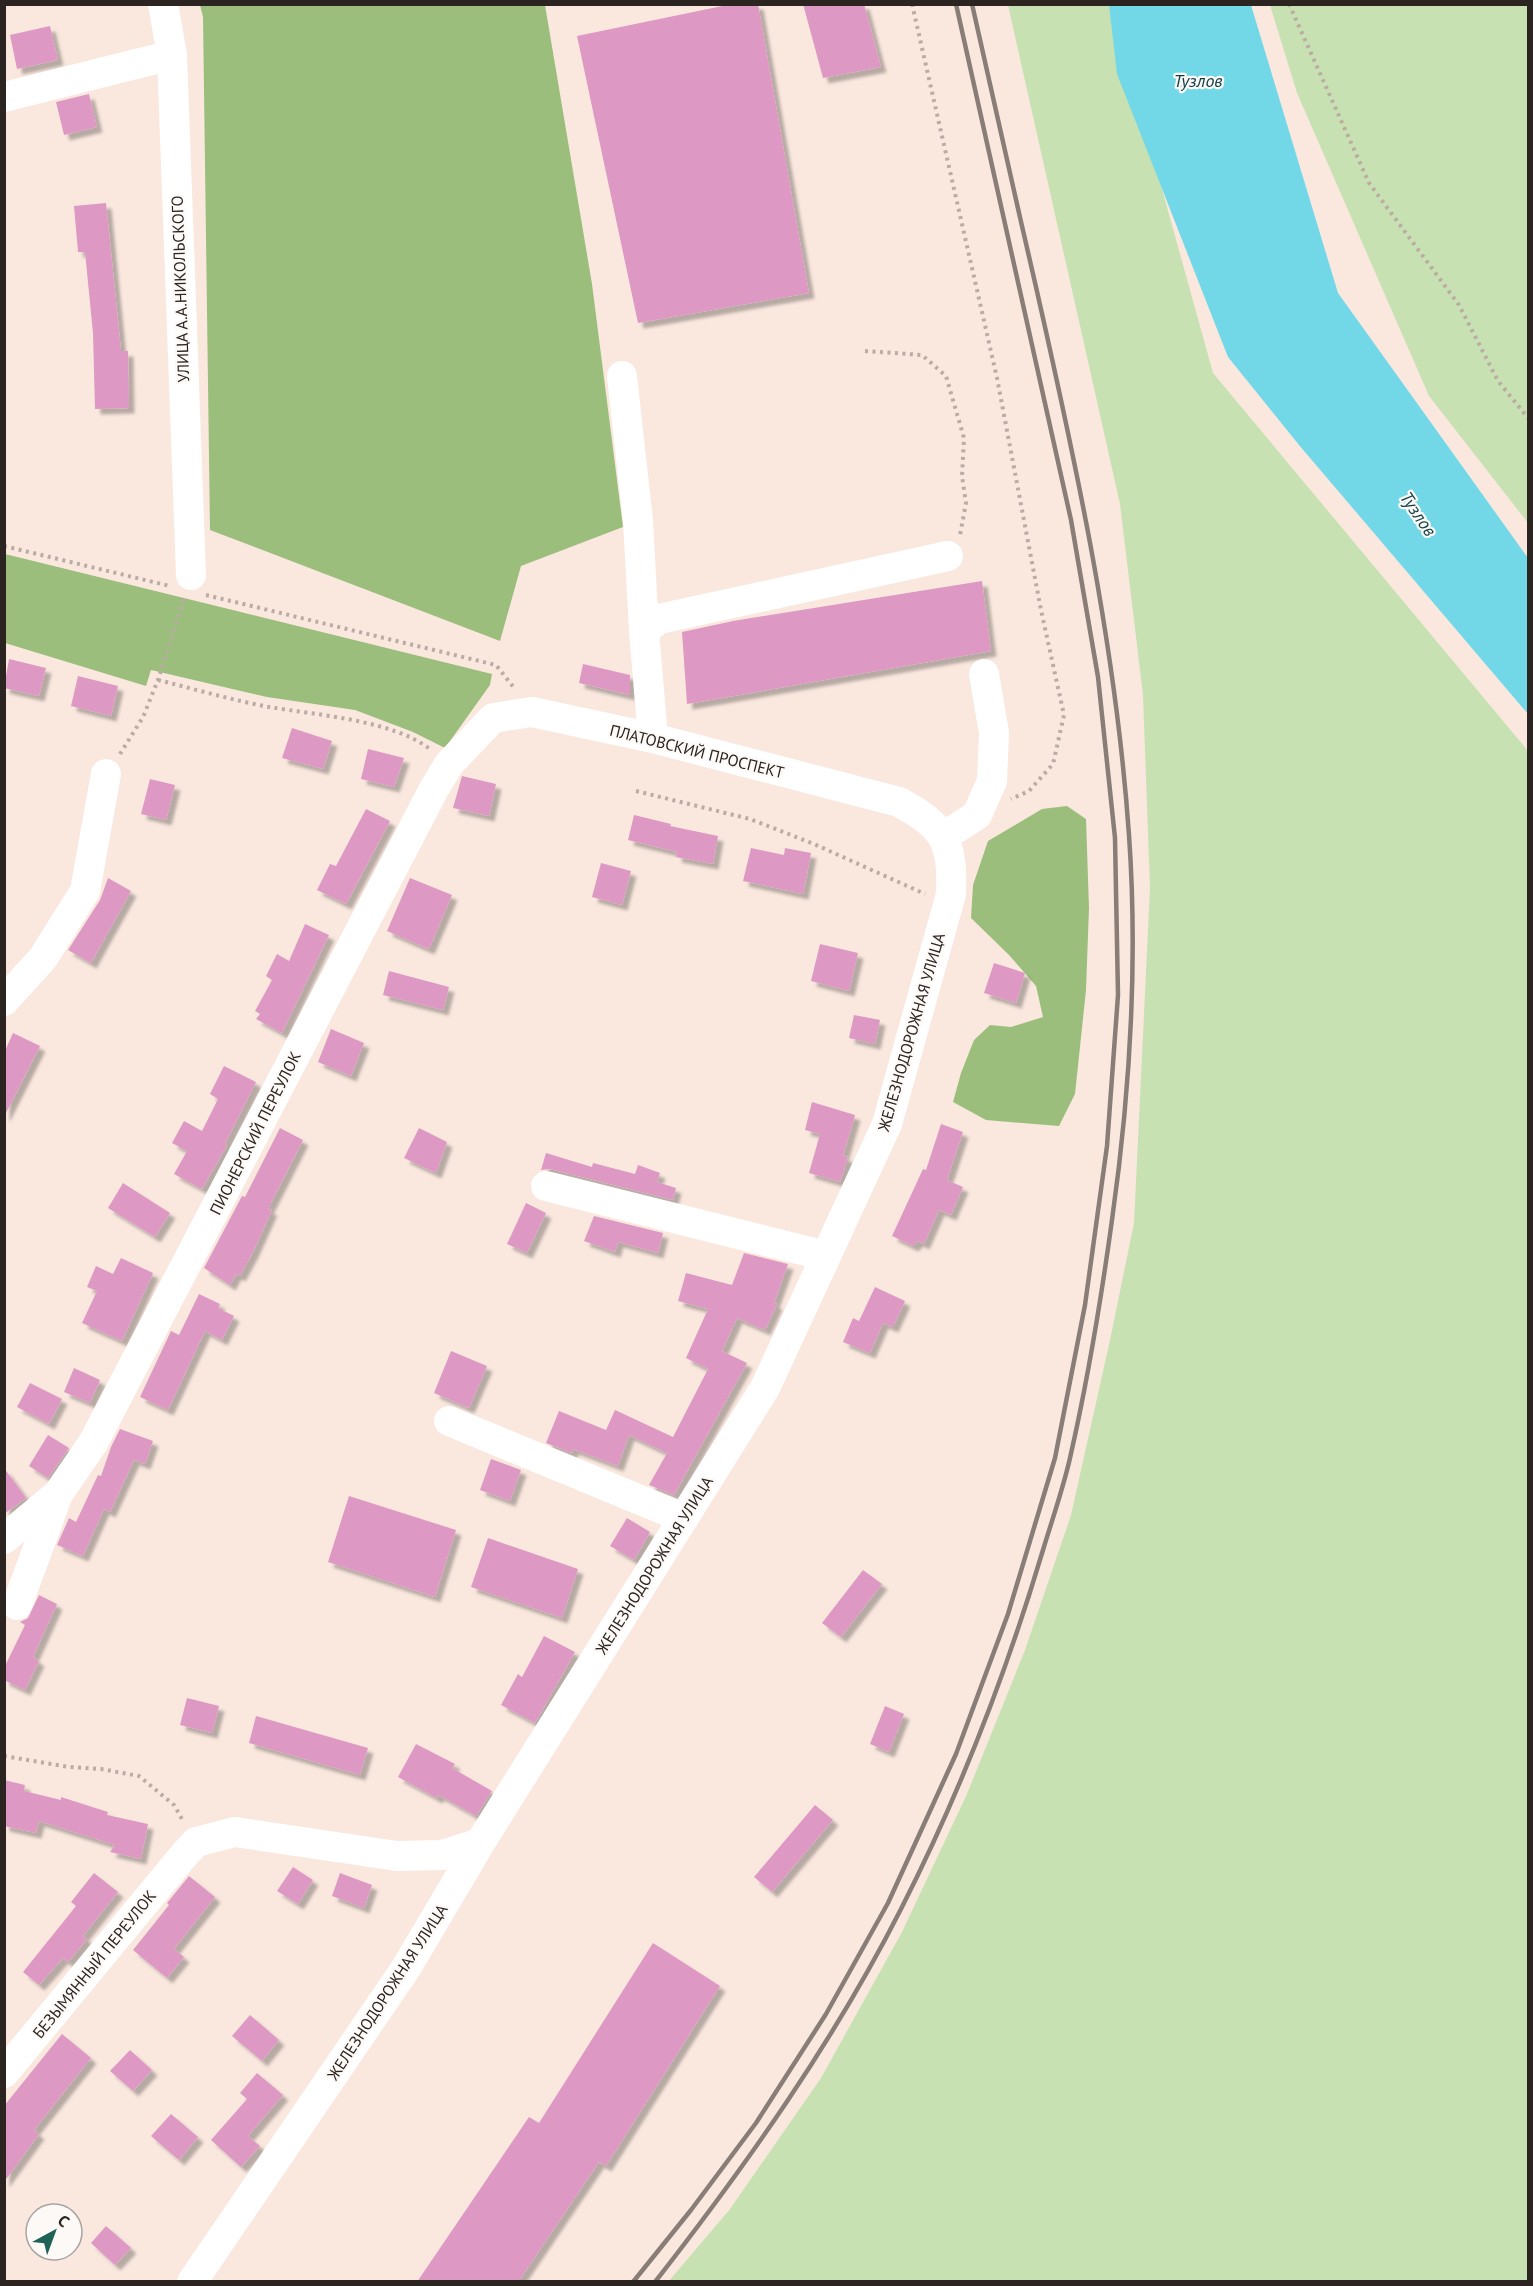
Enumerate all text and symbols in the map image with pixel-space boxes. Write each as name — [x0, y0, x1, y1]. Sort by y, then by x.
water label: Тузлов — [1173, 69, 1223, 92]
street label: УЛИЦА А.А.НИКОЛЬСКОГО — [167, 195, 193, 383]
water label: Тузлов — [1395, 487, 1442, 541]
street label: ПЛАТОВСКИЙ ПРОСПЕКТ — [608, 720, 786, 782]
street label: ЖЕЛЕЗНОДОРОЖНАЯ УЛИЦА — [873, 930, 949, 1135]
street label: ПИОНЕРСКИЙ ПЕРЕУЛОК — [205, 1048, 305, 1218]
street label: ЖЕЛЕЗНОДОРОЖНАЯ УЛИЦА — [590, 1472, 717, 1658]
street label: БЕЗЫМЯННЫЙ ПЕРЕУЛОК — [28, 1886, 160, 2042]
street label: ЖЕЛЕЗНОДОРОЖНАЯ УЛИЦА — [322, 1900, 452, 2085]
north arrow — [24, 2202, 84, 2262]
text: С — [54, 2210, 74, 2231]

